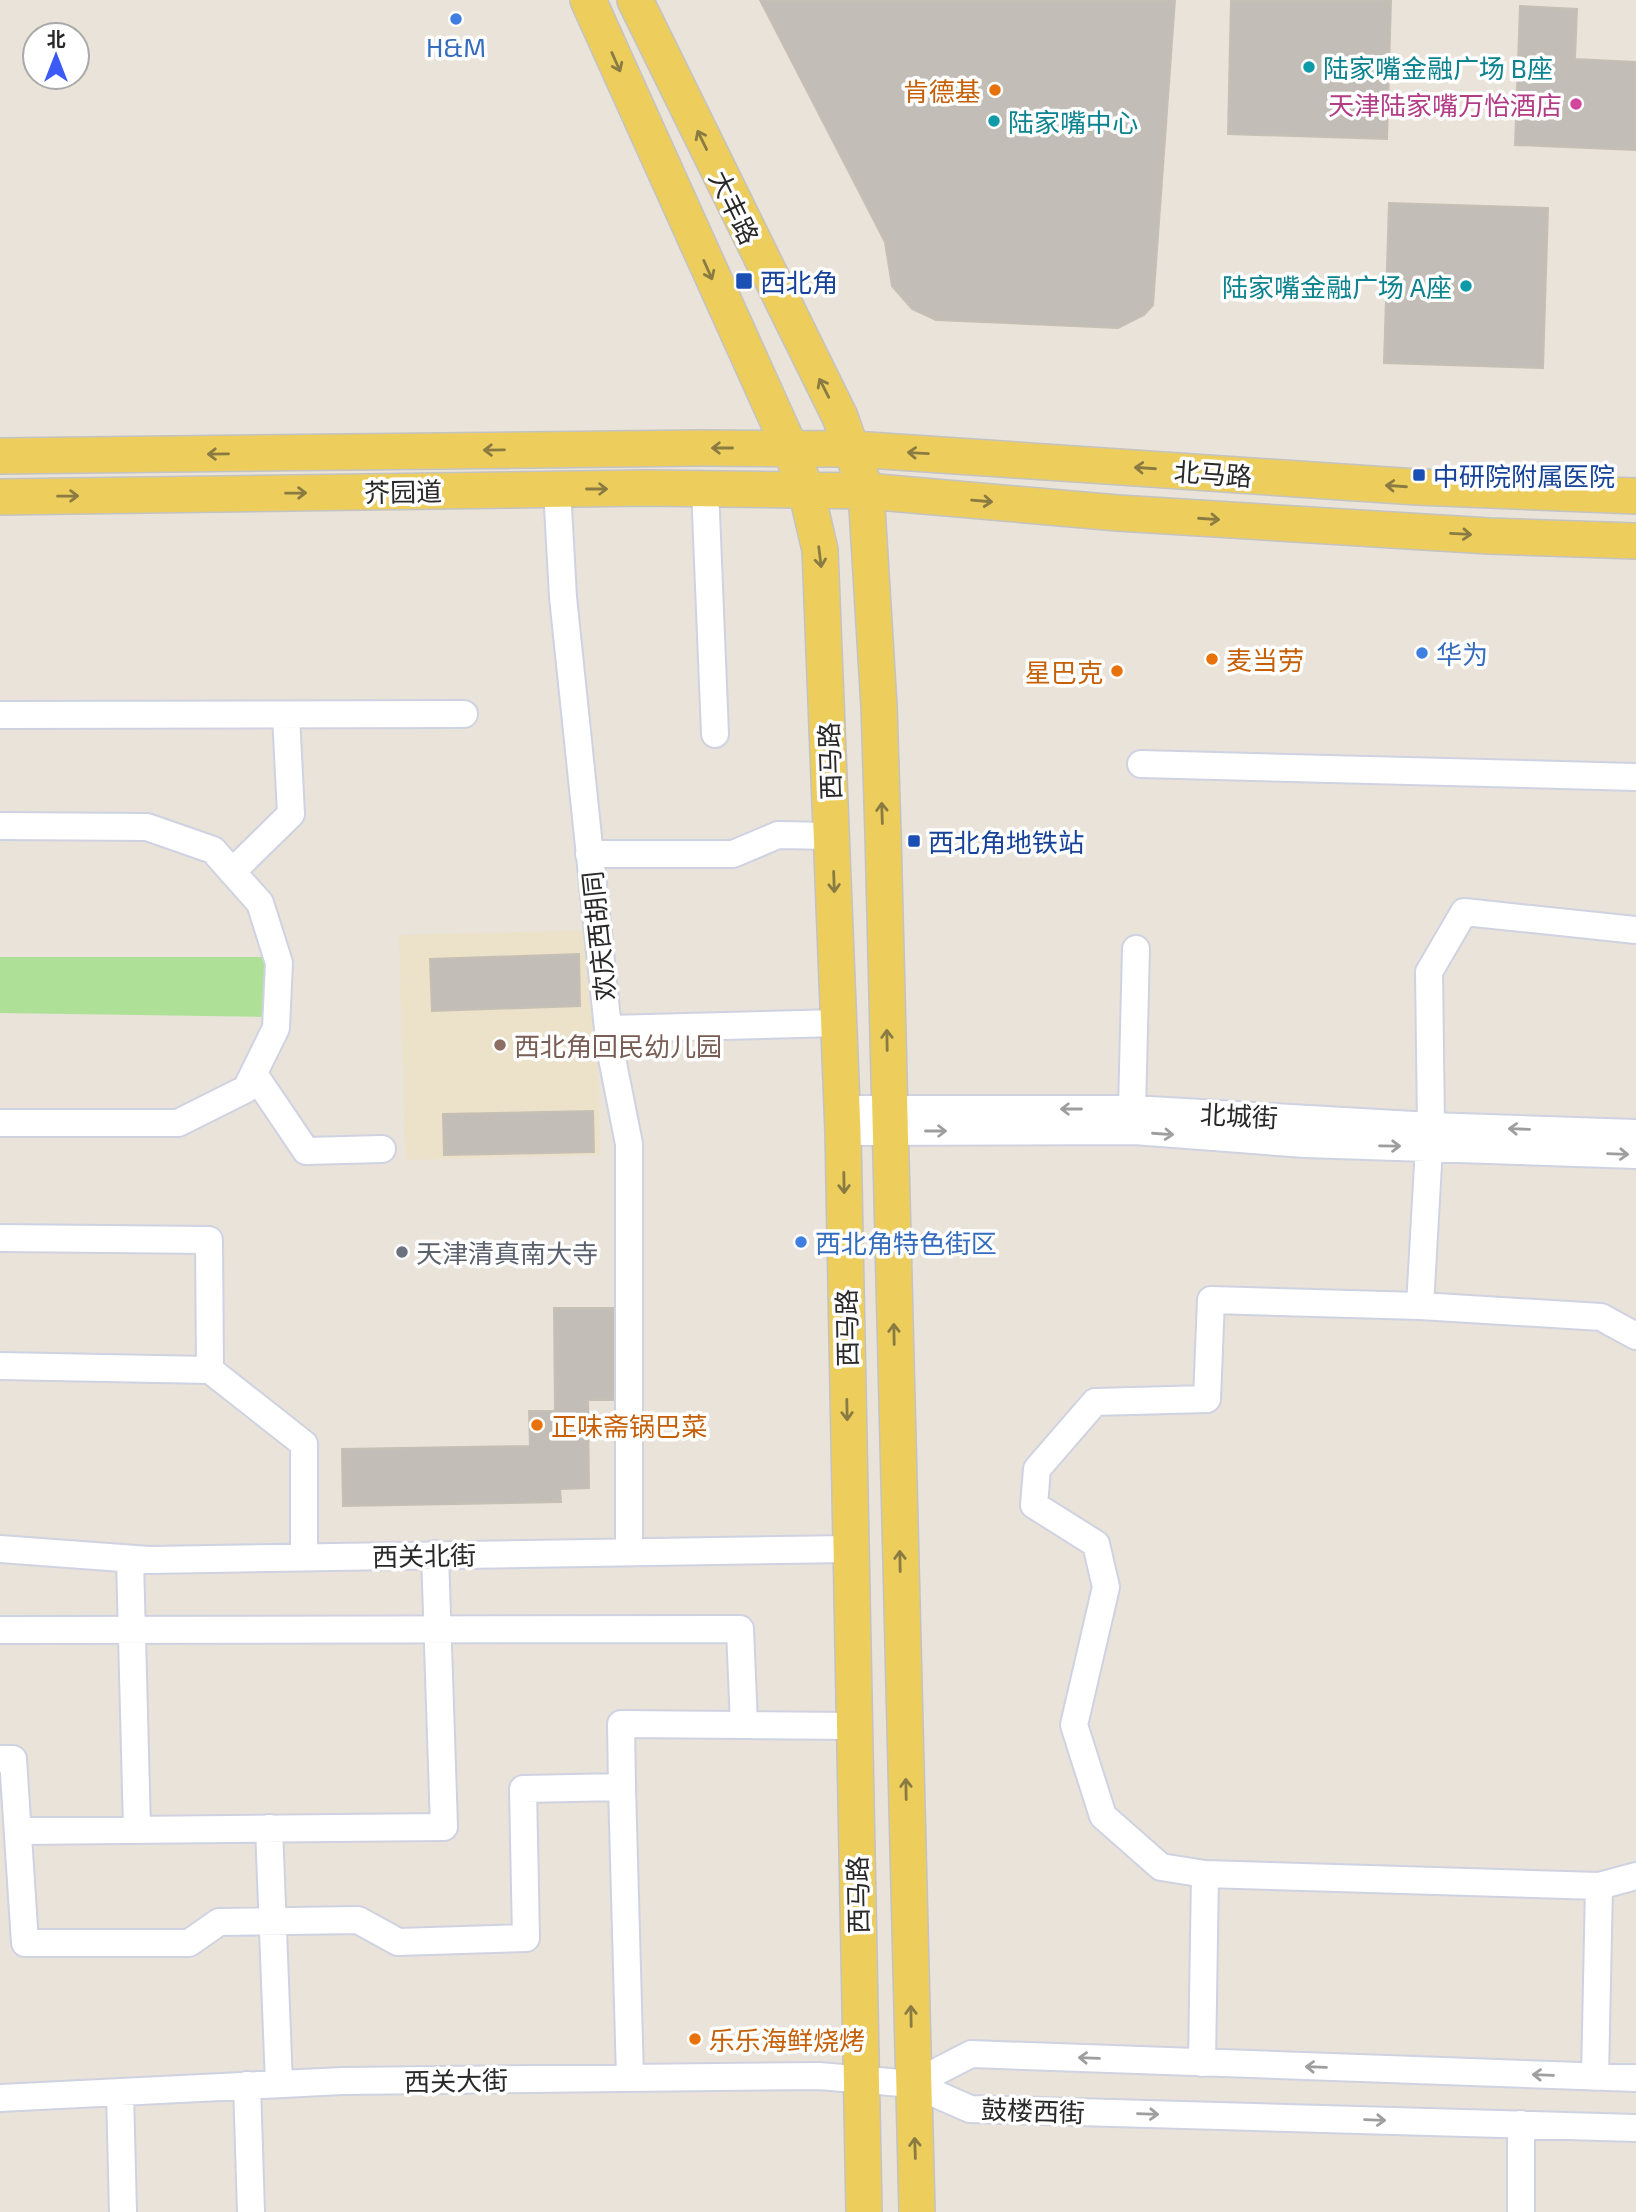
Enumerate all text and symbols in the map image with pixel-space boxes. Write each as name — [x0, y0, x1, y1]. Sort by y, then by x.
marker: H&M — [448, 11, 464, 27]
north arrow — [21, 21, 91, 91]
text: 北 — [46, 27, 66, 50]
place label: H&M — [426, 31, 486, 62]
one-way arrow — [610, 51, 623, 73]
place label: 陆家嘴金融广场 B座 — [1323, 52, 1553, 83]
marker: 陆家嘴金融广场 B座 — [1301, 59, 1317, 75]
place label: 肯德基 — [903, 75, 981, 106]
marker: 肯德基 — [987, 82, 1003, 98]
place label: 天津陆家嘴万怡酒店 — [1328, 89, 1562, 120]
marker: 天津陆家嘴万怡酒店 — [1568, 96, 1584, 112]
place label: 陆家嘴中心 — [1008, 106, 1138, 137]
marker: 陆家嘴中心 — [986, 113, 1002, 129]
one-way arrow — [695, 129, 708, 150]
street label: 大丰路 — [704, 165, 766, 249]
one-way arrow — [703, 259, 716, 280]
place label: 西北角 — [760, 266, 838, 297]
marker: 西北角 — [734, 271, 754, 291]
place label: 陆家嘴金融广场 A座 — [1222, 271, 1452, 302]
marker: 陆家嘴金融广场 A座 — [1458, 278, 1474, 294]
one-way arrow — [817, 378, 831, 399]
one-way arrow — [710, 441, 733, 455]
one-way arrow — [483, 444, 506, 457]
one-way arrow — [206, 447, 229, 461]
one-way arrow — [907, 447, 930, 460]
street label: 北马路 — [1173, 455, 1253, 491]
place label: 中研院附属医院 — [1433, 460, 1615, 491]
one-way arrow — [1134, 461, 1157, 474]
marker: 中研院附属医院 — [1411, 467, 1427, 483]
street label: 芥园道 — [364, 475, 442, 507]
one-way arrow — [1385, 479, 1408, 492]
one-way arrow — [585, 482, 608, 495]
one-way arrow — [284, 486, 307, 499]
one-way arrow — [56, 489, 79, 503]
one-way arrow — [971, 495, 993, 508]
one-way arrow — [1197, 512, 1220, 525]
one-way arrow — [1449, 528, 1471, 541]
one-way arrow — [814, 545, 827, 567]
place label: 华为 — [1436, 638, 1488, 669]
place label: 麦当劳 — [1226, 644, 1304, 675]
marker: 华为 — [1414, 645, 1430, 661]
marker: 麦当劳 — [1204, 651, 1220, 667]
place label: 星巴克 — [1025, 656, 1103, 687]
marker: 星巴克 — [1109, 663, 1125, 679]
street label: 西马路 — [812, 721, 846, 801]
one-way arrow — [876, 802, 889, 825]
place label: 西北角地铁站 — [928, 826, 1084, 857]
marker: 西北角地铁站 — [906, 833, 922, 849]
street label: 欢庆西胡同 — [576, 870, 620, 1002]
one-way arrow — [828, 870, 841, 893]
one-way arrow — [880, 1029, 894, 1052]
place label: 西北角回民幼儿园 — [514, 1030, 722, 1061]
marker: 西北角回民幼儿园 — [492, 1037, 508, 1053]
street label: 北城街 — [1199, 1097, 1279, 1133]
one-way arrow — [1060, 1102, 1083, 1116]
one-way arrow — [1508, 1122, 1531, 1135]
one-way arrow — [924, 1124, 947, 1138]
one-way arrow — [1151, 1128, 1174, 1141]
one-way arrow — [1379, 1140, 1402, 1153]
one-way arrow — [1606, 1148, 1629, 1161]
one-way arrow — [837, 1171, 851, 1194]
place label: 西北角特色街区 — [815, 1227, 997, 1258]
marker: 西北角特色街区 — [793, 1234, 809, 1250]
place label: 天津清真南大寺 — [416, 1237, 598, 1268]
marker: 天津清真南大寺 — [394, 1244, 410, 1260]
street label: 西马路 — [830, 1289, 862, 1367]
one-way arrow — [888, 1323, 901, 1346]
one-way arrow — [840, 1398, 854, 1421]
place label: 正味斋锅巴菜 — [551, 1410, 707, 1441]
marker: 正味斋锅巴菜 — [529, 1417, 545, 1433]
street label: 西关北街 — [372, 1539, 476, 1571]
one-way arrow — [893, 1550, 907, 1573]
one-way arrow — [899, 1777, 912, 1800]
street label: 西马路 — [841, 1856, 873, 1934]
one-way arrow — [904, 2005, 918, 2028]
place label: 乐乐海鲜烧烤 — [709, 2024, 865, 2055]
marker: 乐乐海鲜烧烤 — [687, 2031, 703, 2047]
one-way arrow — [1077, 2052, 1100, 2065]
one-way arrow — [1305, 2060, 1328, 2073]
street label: 西关大街 — [404, 2064, 508, 2096]
one-way arrow — [1532, 2068, 1555, 2082]
street label: 鼓楼西街 — [980, 2093, 1086, 2127]
one-way arrow — [1136, 2107, 1159, 2120]
one-way arrow — [1363, 2114, 1386, 2127]
one-way arrow — [908, 2137, 921, 2160]

